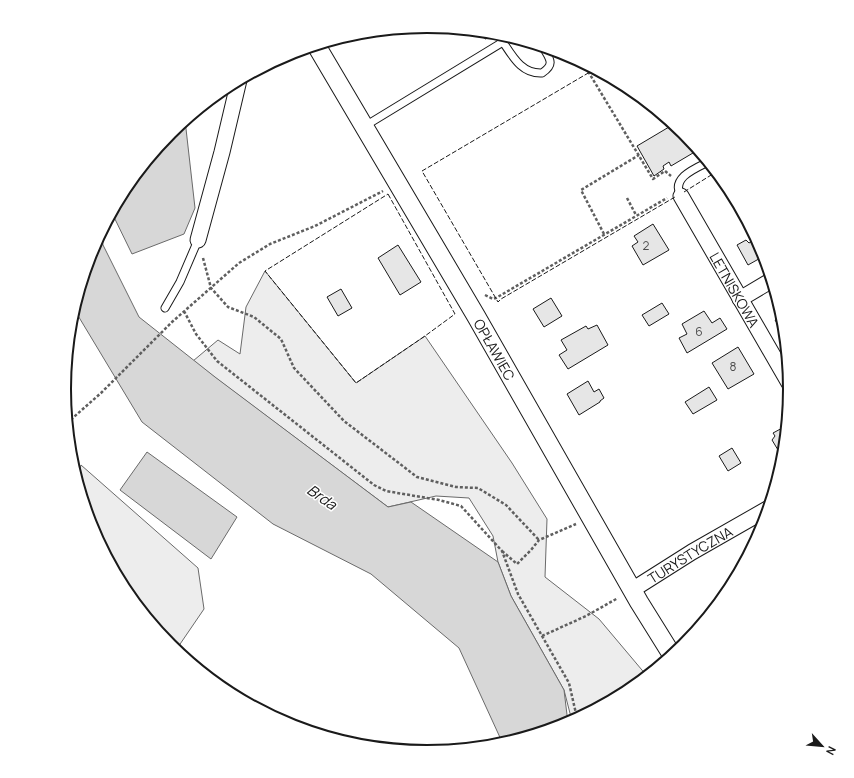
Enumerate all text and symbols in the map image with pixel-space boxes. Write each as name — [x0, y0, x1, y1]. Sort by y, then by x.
house number: 2 — [643, 237, 650, 254]
street label: LETNISKOWA — [706, 249, 764, 331]
street label: OPŁAWIEC — [470, 315, 520, 383]
house number: 6 — [695, 323, 703, 340]
house number: 8 — [730, 358, 737, 375]
water label: Brda — [303, 479, 342, 515]
street label: TURYSTYCZNA — [644, 521, 736, 587]
north arrow — [802, 726, 842, 766]
text: N — [823, 744, 840, 758]

